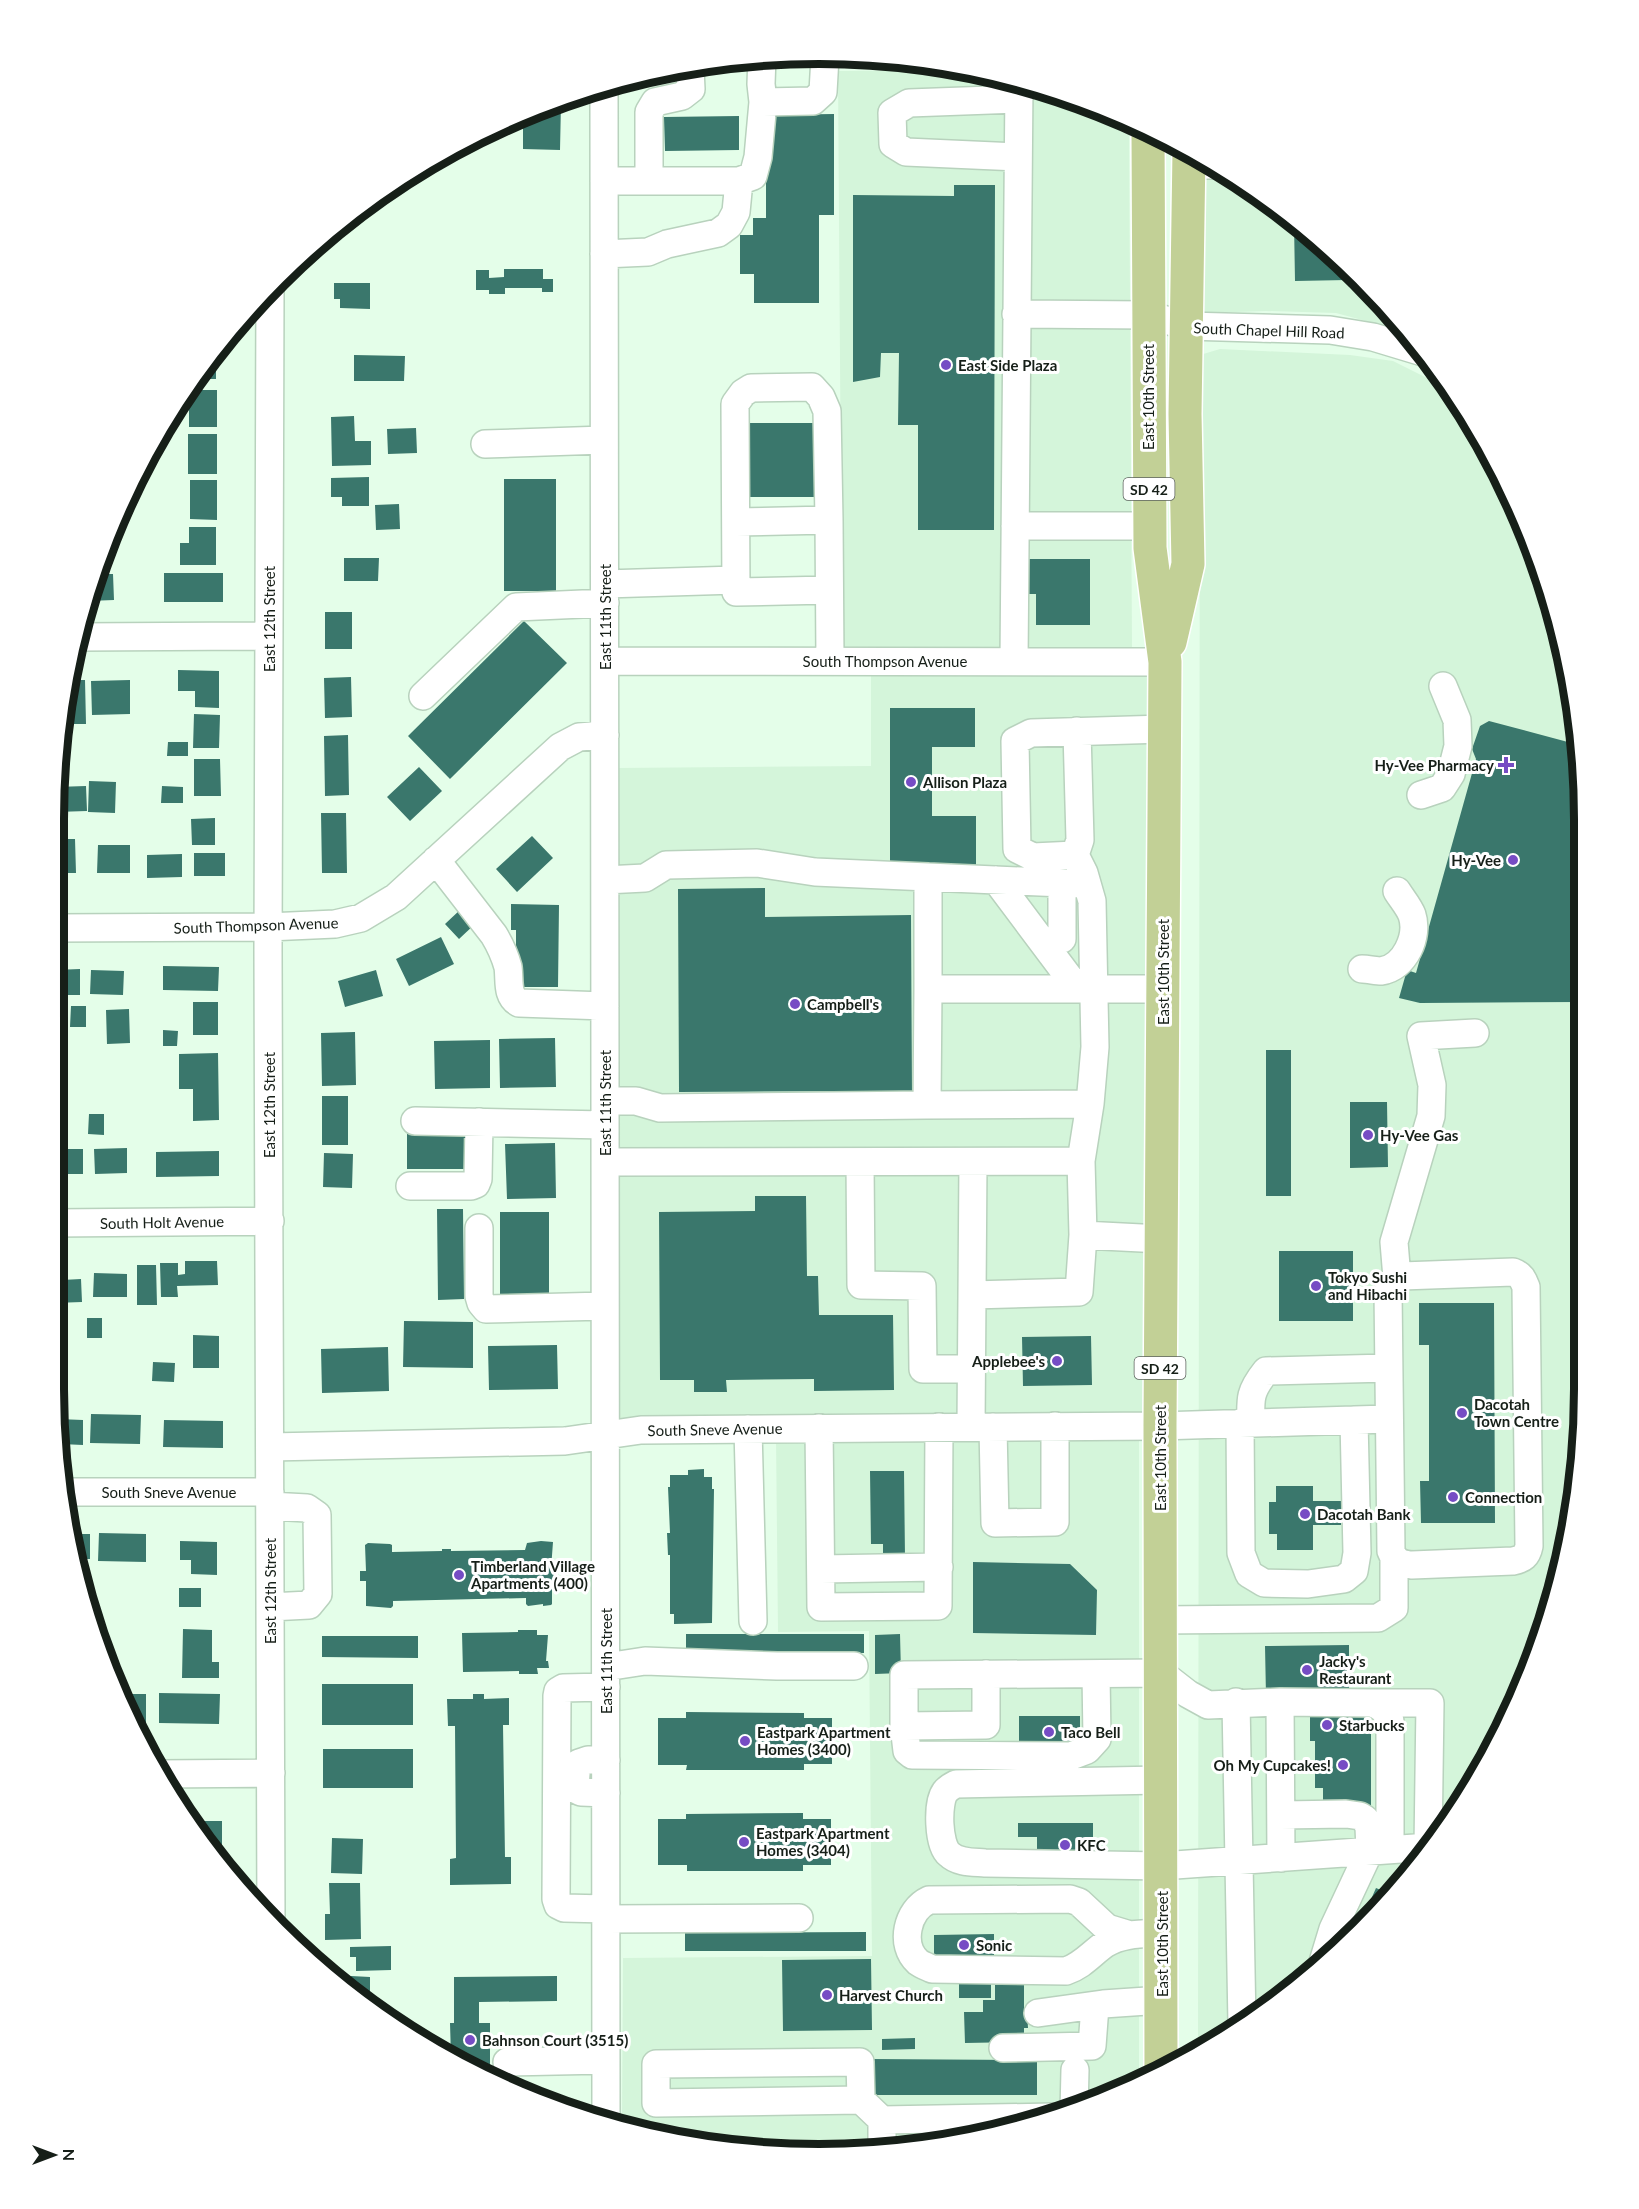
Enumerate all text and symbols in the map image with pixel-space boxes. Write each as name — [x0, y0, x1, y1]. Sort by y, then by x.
street label: South Chapel Hill Road — [1193, 318, 1345, 342]
street label: East 10th Street — [1139, 343, 1157, 450]
place label: East Side Plaza — [958, 356, 1057, 374]
marker: East Side Plaza — [939, 358, 953, 372]
road number: SD 42 — [1124, 478, 1174, 500]
street label: East 11th Street — [596, 563, 614, 670]
street label: East 12th Street — [260, 565, 278, 672]
street label: South Thompson Avenue — [803, 652, 967, 670]
place label: Hy-Vee Pharmacy — [1374, 756, 1494, 774]
marker: Hy-Vee Pharmacy — [1499, 758, 1513, 772]
place label: Allison Plaza — [922, 773, 1007, 791]
marker: Allison Plaza — [904, 775, 918, 789]
place label: Hy-Vee — [1451, 851, 1501, 869]
marker: Hy-Vee — [1506, 853, 1520, 867]
street label: South Thompson Avenue — [173, 913, 339, 937]
street label: East 10th Street — [1154, 918, 1172, 1025]
place label: Campbell's — [807, 995, 880, 1013]
marker: Campbell's — [788, 997, 802, 1011]
street label: East 11th Street — [596, 1049, 614, 1156]
street label: East 12th Street — [260, 1051, 278, 1158]
place label: Hy-Vee Gas — [1380, 1126, 1459, 1144]
marker: Hy-Vee Gas — [1361, 1128, 1375, 1142]
street label: South Holt Avenue — [100, 1212, 224, 1232]
place label: Tokyo Sushi and Hibachi — [1328, 1268, 1407, 1303]
marker: Tokyo Sushi and Hibachi — [1309, 1279, 1323, 1293]
place label: Applebee's — [971, 1352, 1045, 1370]
marker: Applebee's — [1050, 1354, 1064, 1368]
road number: SD 42 — [1134, 1357, 1186, 1379]
place label: Dacotah Town Centre — [1474, 1395, 1559, 1430]
street label: East 10th Street — [1151, 1404, 1169, 1511]
marker: Dacotah Town Centre — [1455, 1406, 1469, 1420]
street label: South Sneve Avenue — [647, 1419, 783, 1439]
street label: South Sneve Avenue — [101, 1483, 237, 1501]
place label: Connection — [1465, 1488, 1542, 1506]
marker: Connection — [1446, 1490, 1460, 1504]
place label: Dacotah Bank — [1317, 1505, 1412, 1523]
marker: Dacotah Bank — [1298, 1507, 1312, 1521]
street label: East 12th Street — [261, 1537, 279, 1644]
place label: Timberland Village Apartments (400) — [470, 1557, 595, 1592]
marker: Timberland Village Apartments (400) — [452, 1568, 466, 1582]
street label: East 11th Street — [597, 1607, 615, 1714]
place label: Jacky's Restaurant — [1319, 1652, 1392, 1687]
marker: Jacky's Restaurant — [1300, 1663, 1314, 1677]
place label: Starbucks — [1339, 1716, 1405, 1734]
marker: Starbucks — [1320, 1718, 1334, 1732]
place label: Eastpark Apartment Homes (3400) — [757, 1723, 891, 1758]
place label: Taco Bell — [1061, 1723, 1121, 1741]
marker: Taco Bell — [1042, 1725, 1056, 1739]
marker: Eastpark Apartment Homes (3400) — [738, 1734, 752, 1748]
place label: Oh My Cupcakes! — [1214, 1756, 1331, 1774]
marker: Oh My Cupcakes! — [1336, 1758, 1350, 1772]
place label: Eastpark Apartment Homes (3404) — [756, 1824, 890, 1859]
marker: Eastpark Apartment Homes (3404) — [737, 1835, 751, 1849]
place label: KFC — [1077, 1836, 1106, 1854]
marker: KFC — [1058, 1838, 1072, 1852]
street label: East 10th Street — [1153, 1890, 1171, 1997]
place label: Sonic — [976, 1936, 1012, 1954]
marker: Sonic — [957, 1938, 971, 1952]
place label: Harvest Church — [839, 1986, 943, 2004]
marker: Harvest Church — [820, 1988, 834, 2002]
place label: Bahnson Court (3515) — [482, 2031, 628, 2049]
marker: Bahnson Court (3515) — [463, 2033, 477, 2047]
north arrow — [24, 2125, 84, 2185]
text: N — [60, 2149, 79, 2161]

